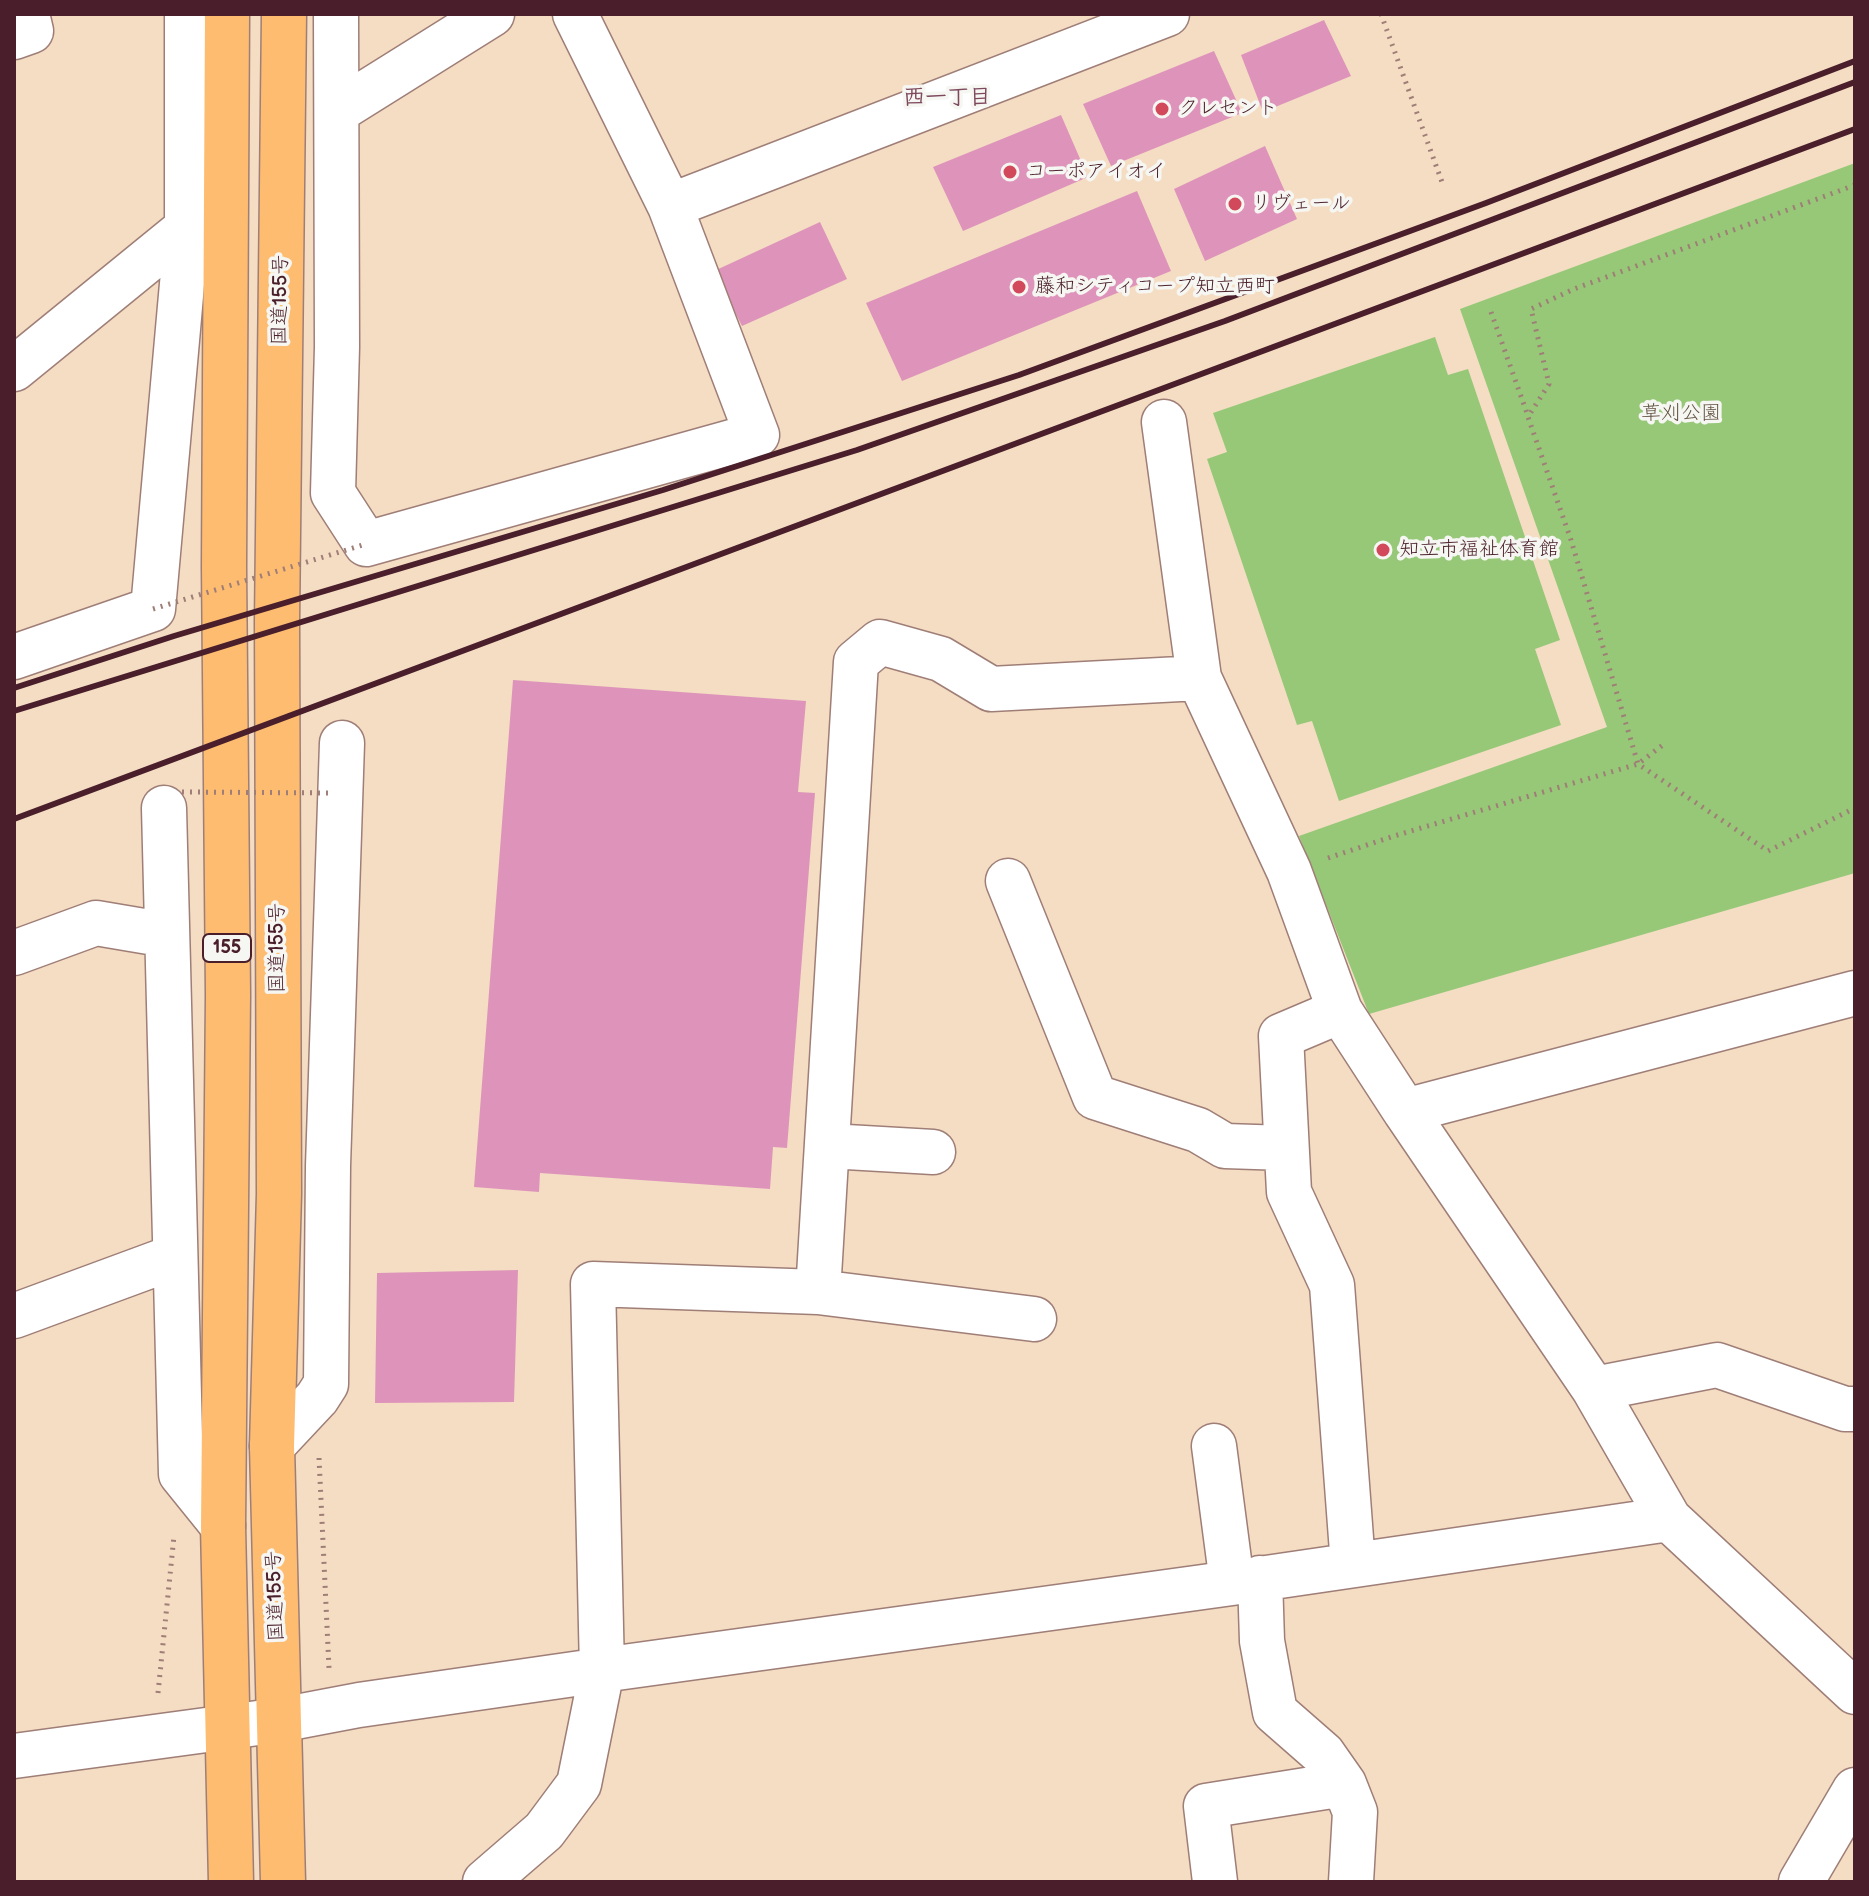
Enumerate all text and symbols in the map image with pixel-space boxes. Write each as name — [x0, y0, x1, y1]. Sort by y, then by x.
district label: 西一丁目 — [903, 85, 991, 111]
place label: クレセント — [1178, 97, 1278, 121]
marker: クレセント — [1153, 100, 1171, 118]
place label: コーポアイオイ — [1026, 160, 1166, 184]
marker: コーポアイオイ — [1001, 163, 1019, 181]
place label: リヴェール — [1251, 192, 1351, 216]
marker: リヴェール — [1226, 195, 1244, 213]
street label: 国道155号 — [268, 254, 294, 346]
place label: 藤和シティコープ知立西町 — [1035, 275, 1275, 299]
marker: 藤和シティコープ知立西町 — [1010, 278, 1028, 296]
park label: 草刈公園 — [1641, 402, 1721, 426]
place label: 知立市福祉体育館 — [1399, 538, 1559, 562]
marker: 知立市福祉体育館 — [1374, 541, 1392, 559]
street label: 国道155号 — [266, 903, 290, 993]
road number: 155 — [203, 934, 251, 962]
street label: 国道155号 — [262, 1550, 290, 1642]

